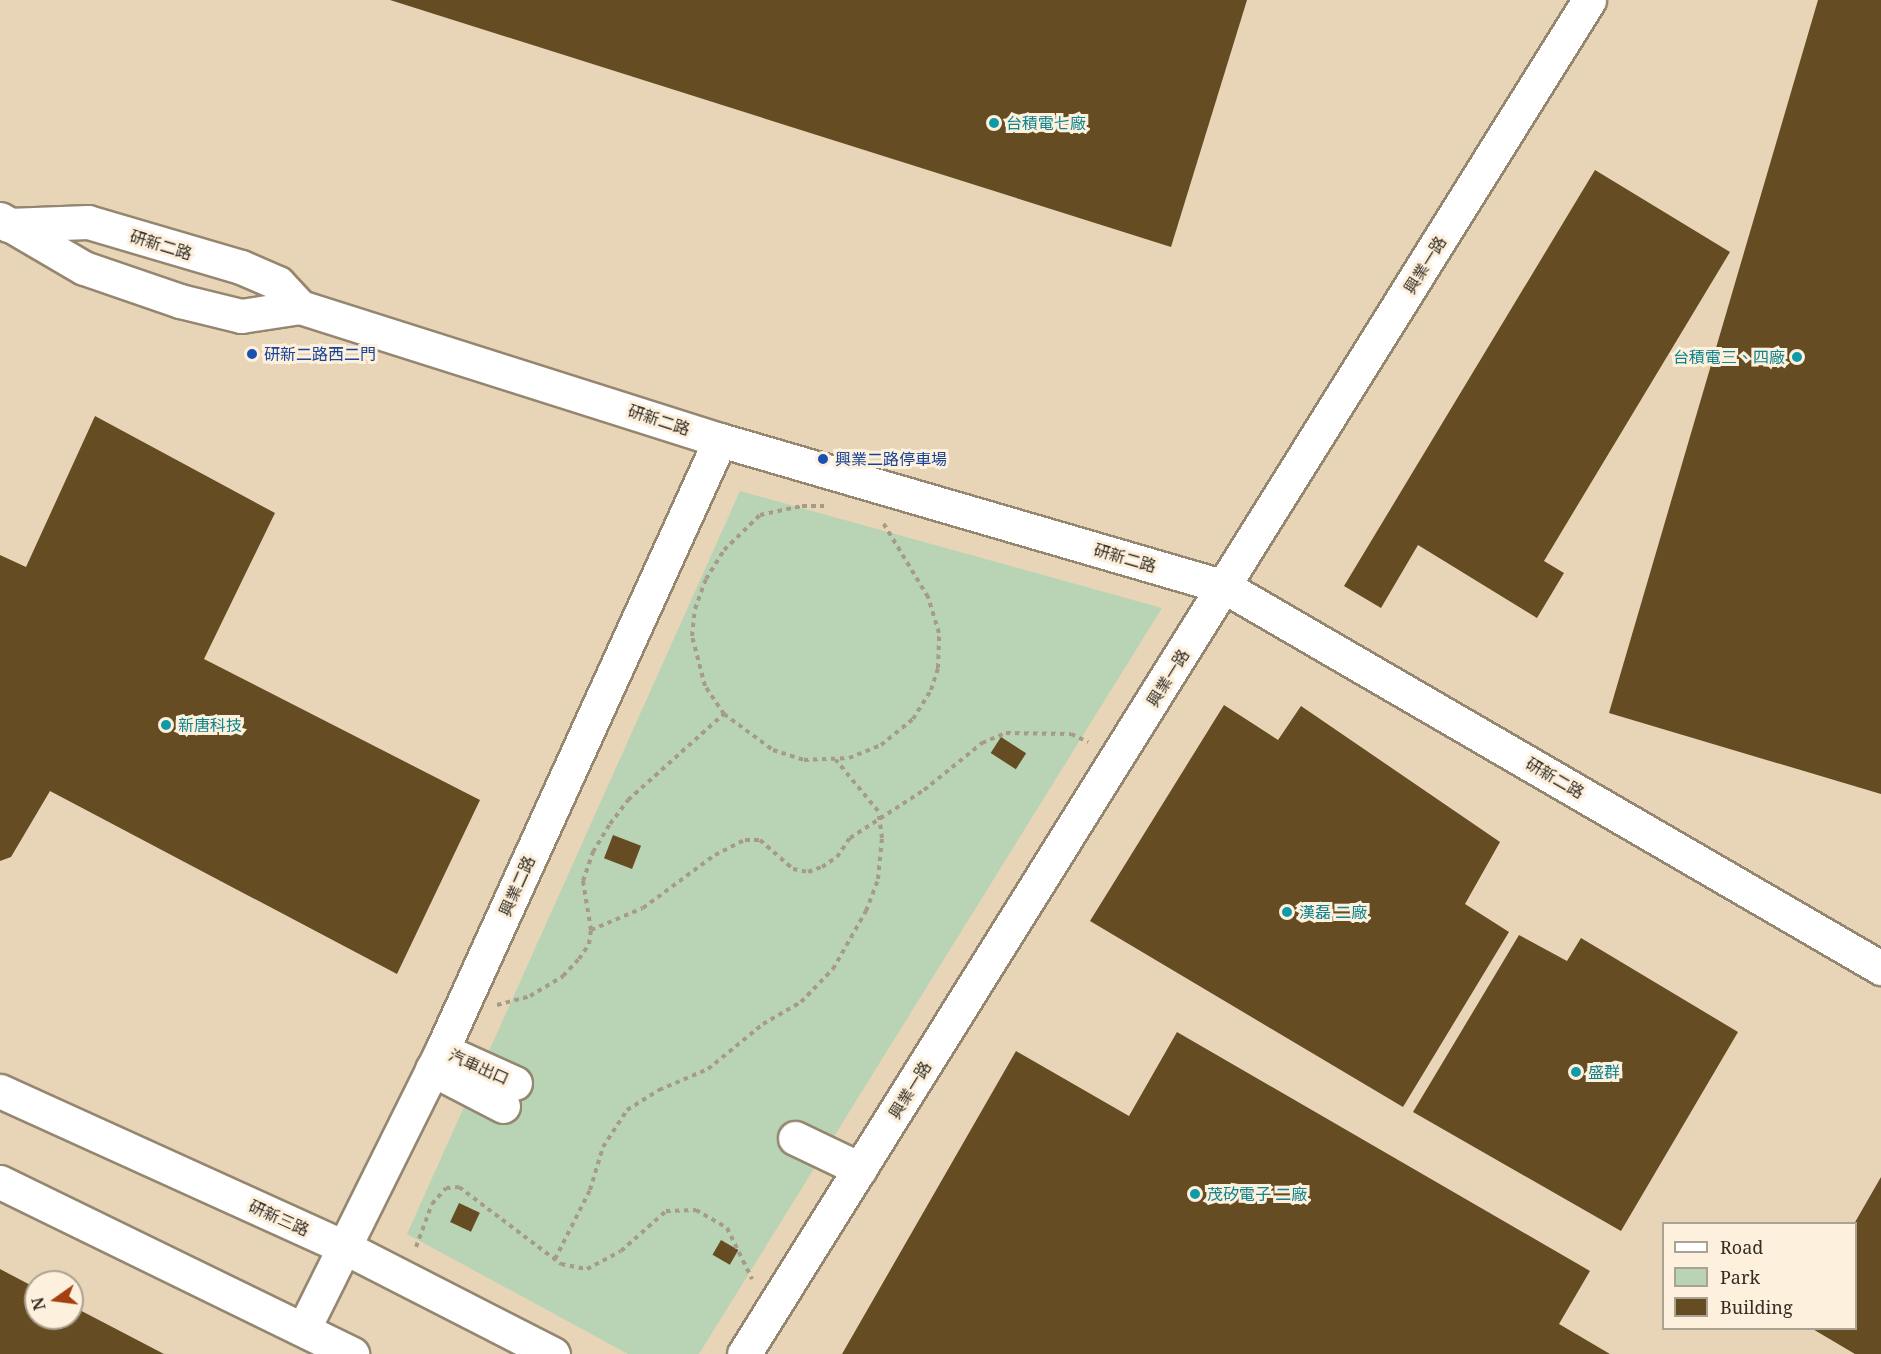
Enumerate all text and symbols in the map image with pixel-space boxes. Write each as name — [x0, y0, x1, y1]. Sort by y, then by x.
place label: 台積電七廠 — [1006, 113, 1086, 133]
marker: 台積電七廠 — [987, 116, 1001, 130]
street label: 研新二路 — [128, 226, 194, 264]
street label: 興業一路 — [1400, 233, 1450, 297]
place label: 研新二路西二門 — [264, 344, 376, 364]
marker: 研新二路西二門 — [245, 347, 259, 361]
place label: 台積電三、四廠 — [1673, 347, 1785, 367]
marker: 台積電三、四廠 — [1790, 350, 1804, 364]
street label: 研新二路 — [626, 401, 692, 439]
place label: 興業二路停車場 — [835, 449, 947, 469]
marker: 興業二路停車場 — [816, 452, 830, 466]
street label: 研新二路 — [1092, 540, 1158, 576]
street label: 興業一路 — [1143, 646, 1193, 710]
place label: 新唐科技 — [178, 715, 242, 735]
marker: 新唐科技 — [159, 718, 173, 732]
street label: 研新二路 — [1522, 754, 1588, 802]
street label: 興業二路 — [495, 853, 539, 919]
place label: 漢磊 二廠 — [1299, 902, 1367, 922]
marker: 漢磊 二廠 — [1280, 905, 1294, 919]
street label: 汽車出口 — [446, 1045, 512, 1089]
street label: 興業一路 — [885, 1058, 935, 1122]
place label: 盛群 — [1588, 1062, 1620, 1082]
marker: 盛群 — [1569, 1065, 1583, 1079]
place label: 茂矽電子 二廠 — [1207, 1184, 1307, 1204]
marker: 茂矽電子 二廠 — [1188, 1187, 1202, 1201]
street label: 研新三路 — [246, 1196, 312, 1240]
legend — [1662, 1222, 1857, 1330]
text: Road — [1720, 1235, 1763, 1259]
text: Park — [1720, 1265, 1760, 1289]
north arrow — [24, 1270, 84, 1330]
text: N — [26, 1295, 51, 1313]
text: Building — [1720, 1295, 1793, 1319]

